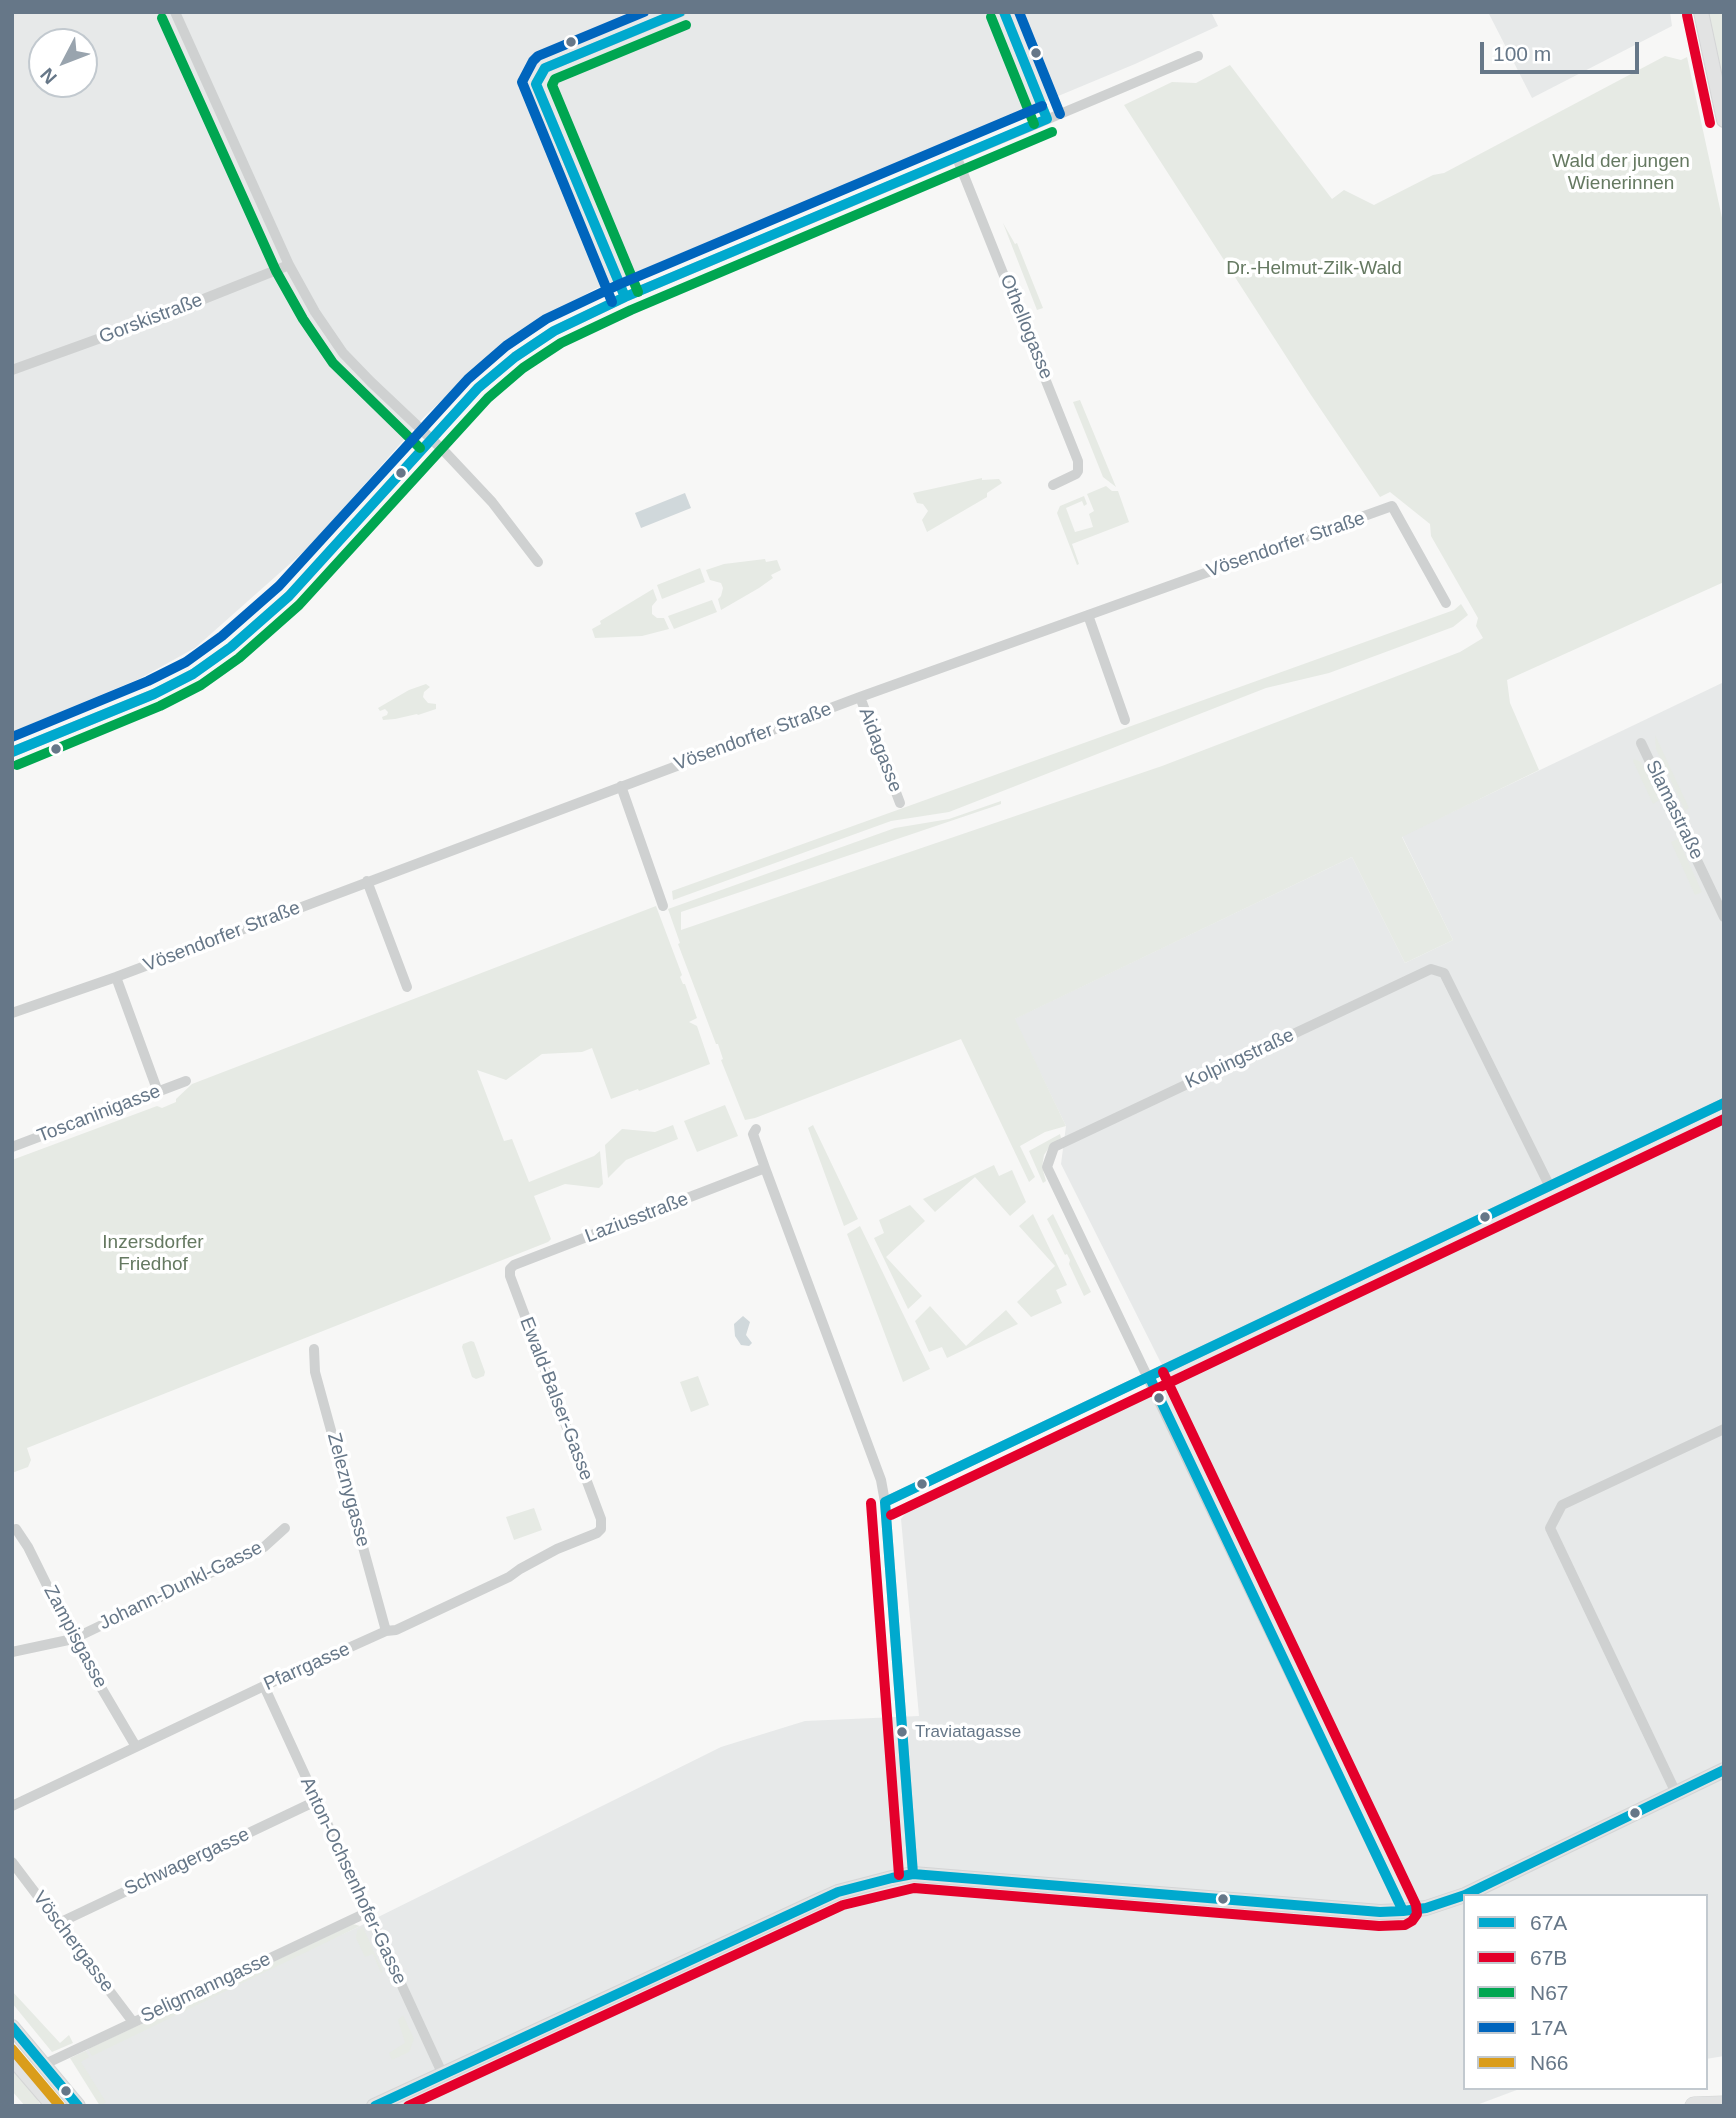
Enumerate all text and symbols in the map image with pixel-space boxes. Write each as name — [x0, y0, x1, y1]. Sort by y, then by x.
north arrow — [28, 28, 98, 98]
scale bar — [1484, 28, 1643, 72]
unlabelled marker — [564, 35, 578, 49]
text: 100 m — [1493, 42, 1551, 65]
unlabelled marker — [1029, 46, 1043, 60]
text: N — [36, 64, 61, 88]
park label: Wald der jungen Wienerinnen — [1552, 151, 1690, 195]
park label: Dr.-Helmut-Zilk-Wald — [1226, 258, 1402, 280]
street label: Othellogasse — [995, 271, 1057, 383]
street label: Gorskistraße — [96, 289, 206, 349]
unlabelled marker — [394, 466, 408, 480]
street label: Vösendorfer Straße — [1204, 507, 1368, 583]
street label: Vösendorfer Straße — [671, 698, 835, 776]
street label: Aidagasse — [853, 704, 907, 796]
unlabelled marker — [49, 742, 63, 756]
street label: Slamastraße — [1640, 757, 1708, 863]
street label: Vösendorfer Straße — [141, 897, 303, 977]
street label: Kolpingstraße — [1182, 1024, 1298, 1094]
street label: Toscaninigasse — [34, 1080, 164, 1148]
street label: Laziusstraße — [582, 1188, 692, 1248]
unlabelled marker — [1478, 1210, 1492, 1224]
park label: Inzersdorfer Friedhof — [102, 1232, 204, 1276]
street label: Ewald-Balser-Gasse — [514, 1314, 598, 1484]
unlabelled marker — [1152, 1391, 1166, 1405]
street label: Zeleznygasse — [322, 1430, 374, 1550]
unlabelled marker — [915, 1477, 929, 1491]
street label: Johann-Dunkl-Gasse — [96, 1537, 266, 1635]
street label: Zampisgasse — [38, 1582, 112, 1692]
street label: Pfarrgasse — [260, 1638, 354, 1696]
place label: Traviatagasse — [915, 1722, 1021, 1742]
marker: Traviatagasse — [895, 1725, 909, 1739]
street label: Anton-Ochsenhofer-Gasse — [295, 1774, 411, 1988]
unlabelled marker — [1628, 1806, 1642, 1820]
street label: Schwagergasse — [121, 1823, 253, 1901]
street label: Vöschergasse — [28, 1887, 118, 1997]
unlabelled marker — [1216, 1892, 1230, 1906]
legend — [1463, 1894, 1708, 2090]
text: 67A — [1530, 1911, 1567, 1934]
text: 67B — [1530, 1946, 1567, 1969]
street label: Seligmanngasse — [138, 1948, 274, 2028]
text: N67 — [1530, 1981, 1569, 2004]
text: 17A — [1530, 2016, 1567, 2039]
text: N66 — [1530, 2051, 1569, 2074]
unlabelled marker — [59, 2084, 73, 2098]

